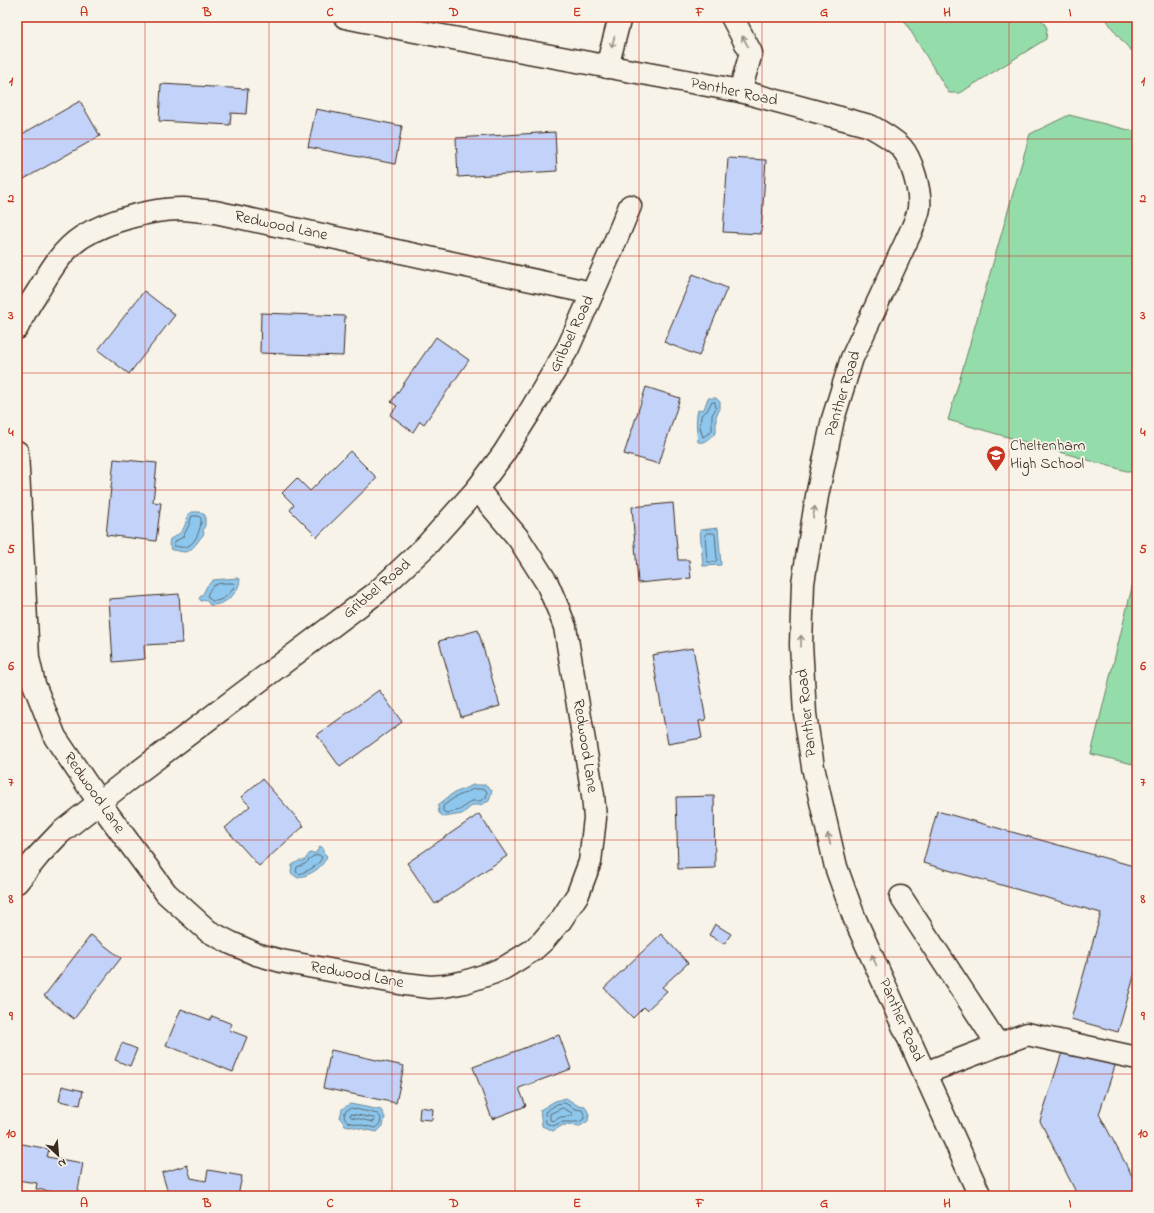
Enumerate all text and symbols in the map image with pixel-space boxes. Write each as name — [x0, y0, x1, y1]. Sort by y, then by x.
text: A — [80, 3, 88, 22]
text: B — [202, 3, 212, 22]
text: C — [326, 3, 334, 22]
text: D — [448, 3, 459, 22]
text: E — [573, 3, 581, 22]
text: F — [695, 3, 705, 22]
text: G — [820, 3, 828, 22]
text: H — [943, 3, 951, 22]
text: I — [1068, 3, 1072, 22]
one-way arrow — [609, 35, 616, 48]
one-way arrow — [741, 35, 748, 47]
street label: Panther Road — [688, 71, 780, 113]
text: 1 — [9, 72, 14, 91]
text: 1 — [1141, 72, 1146, 91]
text: 2 — [7, 189, 15, 208]
text: 2 — [1139, 189, 1147, 208]
street label: Redwood Lane — [232, 204, 331, 248]
street label: Gribbel Road — [543, 291, 601, 377]
text: 3 — [7, 306, 14, 325]
text: 3 — [1139, 306, 1146, 325]
street label: Panther Road — [819, 348, 867, 440]
text: 4 — [7, 423, 14, 442]
text: 4 — [1139, 423, 1146, 442]
place label: Cheltenham High School — [1010, 434, 1085, 476]
school or university icon: Cheltenham High School — [985, 444, 1007, 472]
one-way arrow — [811, 506, 819, 519]
text: 5 — [7, 540, 15, 559]
text: 5 — [1139, 540, 1147, 559]
street label: Gribbel Road — [338, 553, 416, 625]
one-way arrow — [797, 635, 805, 648]
text: 6 — [7, 657, 14, 676]
text: 6 — [1139, 657, 1146, 676]
street label: Panther Road — [790, 668, 824, 758]
street label: Redwood Lane — [566, 697, 604, 795]
street label: Redwood Lane — [57, 747, 131, 839]
text: 7 — [8, 773, 14, 792]
text: 7 — [1140, 773, 1146, 792]
one-way arrow — [825, 833, 833, 846]
text: 8 — [8, 890, 14, 909]
text: 8 — [1140, 890, 1146, 909]
street label: Redwood Lane — [308, 955, 406, 995]
one-way arrow — [870, 955, 877, 967]
street label: Panther Road — [872, 975, 930, 1065]
text: 9 — [8, 1007, 14, 1026]
text: 9 — [1140, 1007, 1146, 1026]
text: 10 — [6, 1124, 16, 1143]
text: 10 — [1138, 1124, 1148, 1143]
north arrow — [38, 1135, 78, 1175]
text: N — [55, 1154, 69, 1172]
text: A — [80, 1194, 88, 1213]
text: B — [202, 1194, 212, 1213]
text: C — [326, 1194, 334, 1213]
text: D — [448, 1194, 459, 1213]
text: E — [573, 1194, 581, 1213]
text: F — [695, 1194, 705, 1213]
text: G — [820, 1194, 828, 1213]
text: H — [943, 1194, 951, 1213]
text: I — [1068, 1194, 1072, 1213]

